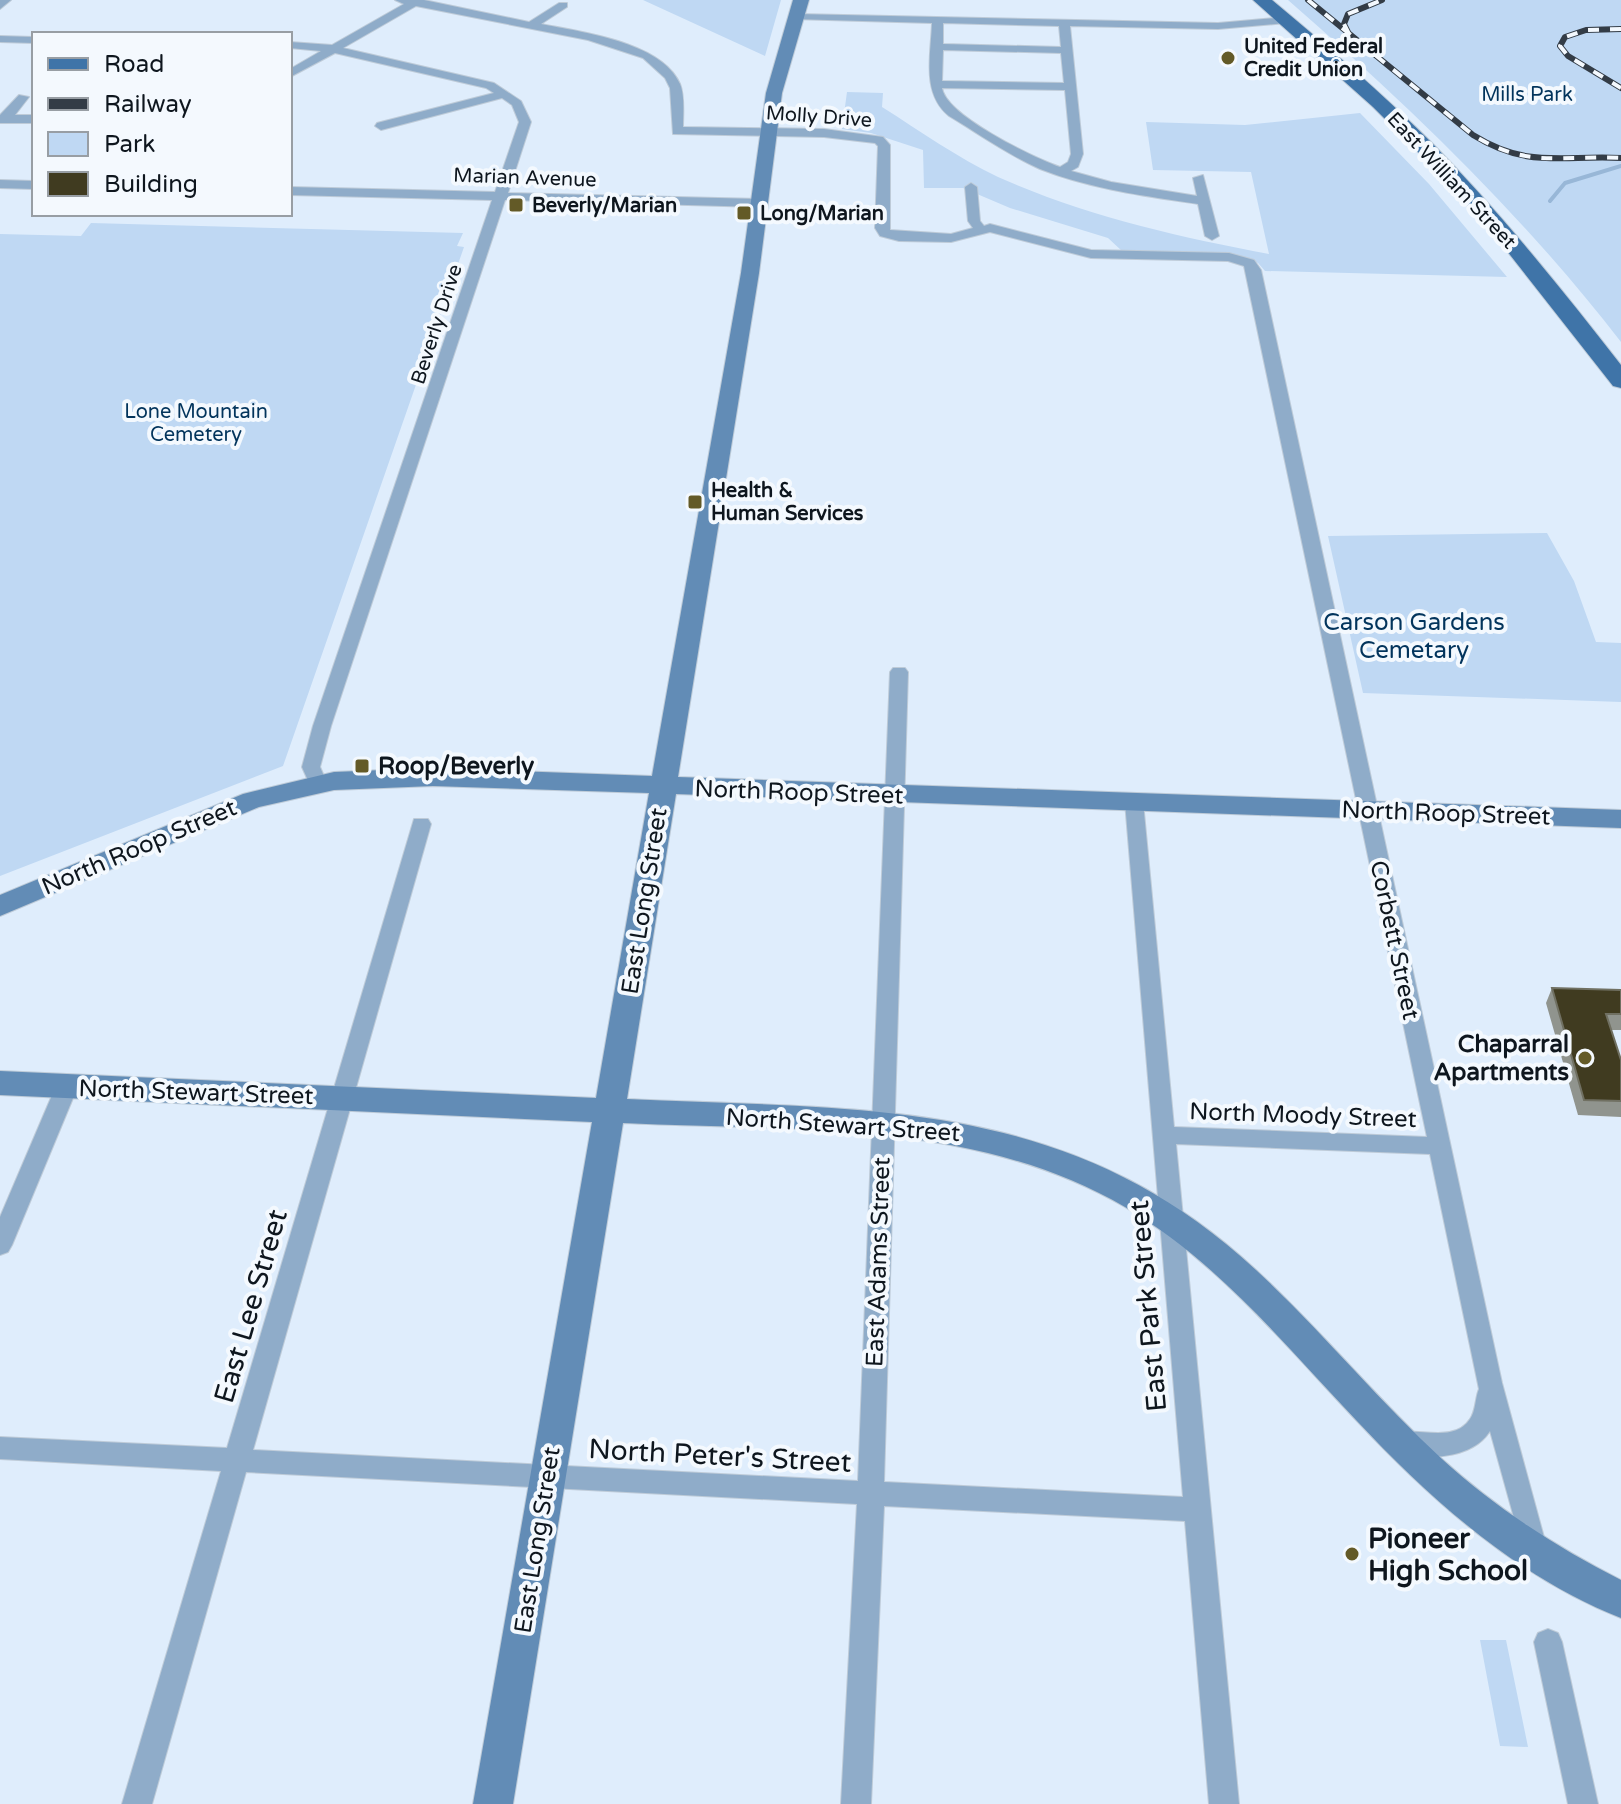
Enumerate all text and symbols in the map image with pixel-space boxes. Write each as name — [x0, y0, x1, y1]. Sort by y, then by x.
legend — [32, 32, 292, 216]
place label: United Federal Credit Union — [1244, 35, 1383, 82]
marker: United Federal Credit Union — [1219, 49, 1237, 67]
text: Road — [104, 50, 164, 79]
park label: Mills Park — [1481, 83, 1573, 107]
text: Railway — [104, 90, 192, 119]
street label: Molly Drive — [765, 101, 873, 133]
street label: East William Street — [1382, 107, 1521, 254]
text: Park — [104, 130, 155, 159]
street label: Marian Avenue — [453, 164, 597, 192]
text: Building — [104, 170, 198, 199]
place label: Beverly/Marian — [532, 194, 677, 218]
marker: Beverly/Marian — [507, 196, 525, 214]
place label: Long/Marian — [760, 202, 884, 226]
marker: Long/Marian — [735, 204, 753, 222]
street label: Beverly Drive — [406, 261, 468, 387]
park label: Lone Mountain Cemetery — [124, 400, 268, 447]
place label: Health & Human Services — [711, 479, 864, 526]
marker: Health & Human Services — [686, 493, 704, 511]
park label: Carson Gardens Cemetary — [1323, 608, 1505, 665]
place label: Roop/Beverly — [378, 752, 534, 781]
marker: Roop/Beverly — [353, 757, 371, 775]
street label: North Roop Street — [694, 774, 904, 811]
street label: North Roop Street — [37, 793, 241, 902]
street label: North Roop Street — [1341, 795, 1551, 832]
street label: East Long Street — [615, 806, 674, 996]
street label: Corbett Street — [1363, 858, 1426, 1022]
place label: Chaparral Apartments — [1434, 1030, 1569, 1087]
marker: Chaparral Apartments — [1576, 1049, 1594, 1067]
street label: North Stewart Street — [78, 1074, 314, 1111]
street label: North Moody Street — [1189, 1097, 1417, 1134]
street label: North Stewart Street — [725, 1103, 961, 1148]
street label: East Adams Street — [860, 1157, 897, 1368]
street label: East Park Street — [1122, 1199, 1174, 1413]
street label: East Lee Street — [207, 1205, 295, 1407]
street label: North Peter's Street — [588, 1432, 853, 1480]
street label: East Long Street — [508, 1445, 567, 1635]
place label: Pioneer High School — [1368, 1522, 1528, 1588]
marker: Pioneer High School — [1343, 1545, 1361, 1563]

